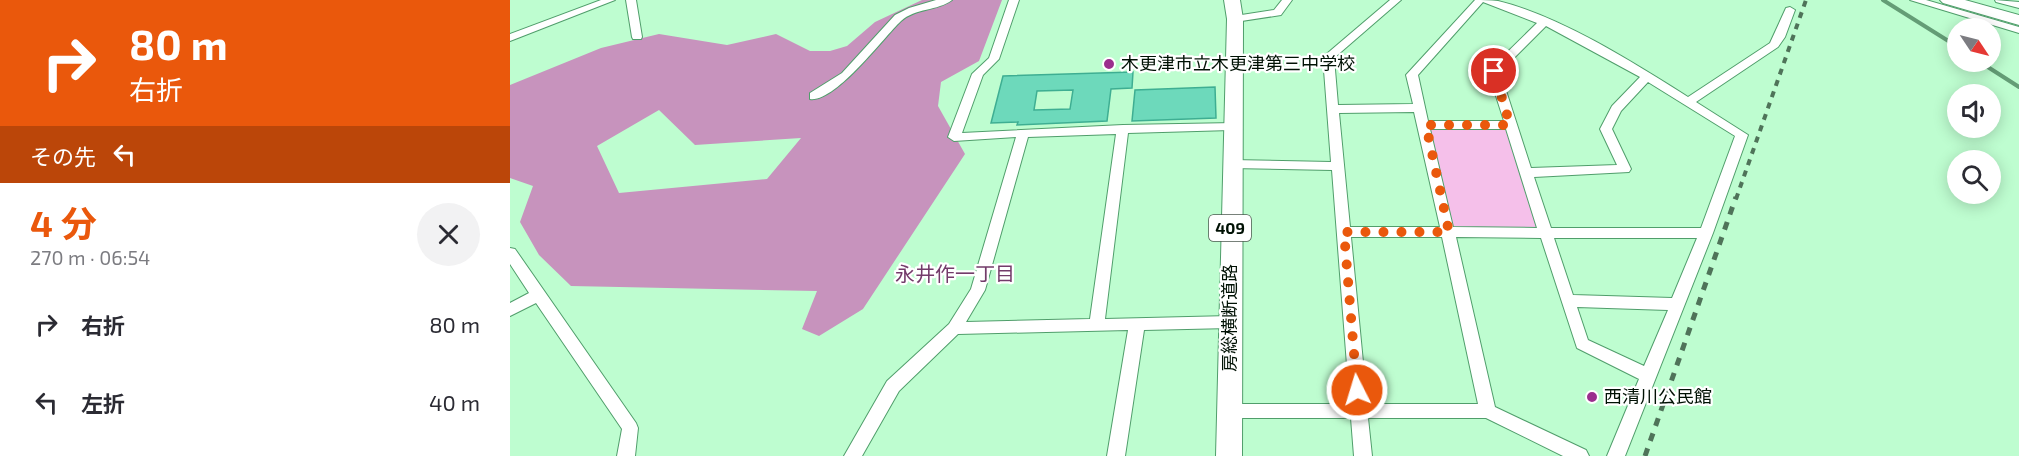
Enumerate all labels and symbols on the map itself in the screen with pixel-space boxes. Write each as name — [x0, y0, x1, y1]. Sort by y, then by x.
north arrow — [1947, 18, 2001, 72]
pin — [1468, 45, 1519, 96]
place label: 木更津市立木更津第三中学校 — [1121, 52, 1355, 74]
marker: 木更津市立木更津第三中学校 — [1102, 57, 1116, 71]
road number: 409 — [1209, 215, 1251, 241]
district label: 永井作一丁目 — [895, 261, 1015, 285]
street label: 房総横断道路 — [1218, 264, 1240, 372]
position arrow — [1325, 358, 1389, 422]
place label: 西清川公民館 — [1604, 385, 1712, 407]
marker: 西清川公民館 — [1585, 390, 1599, 404]

